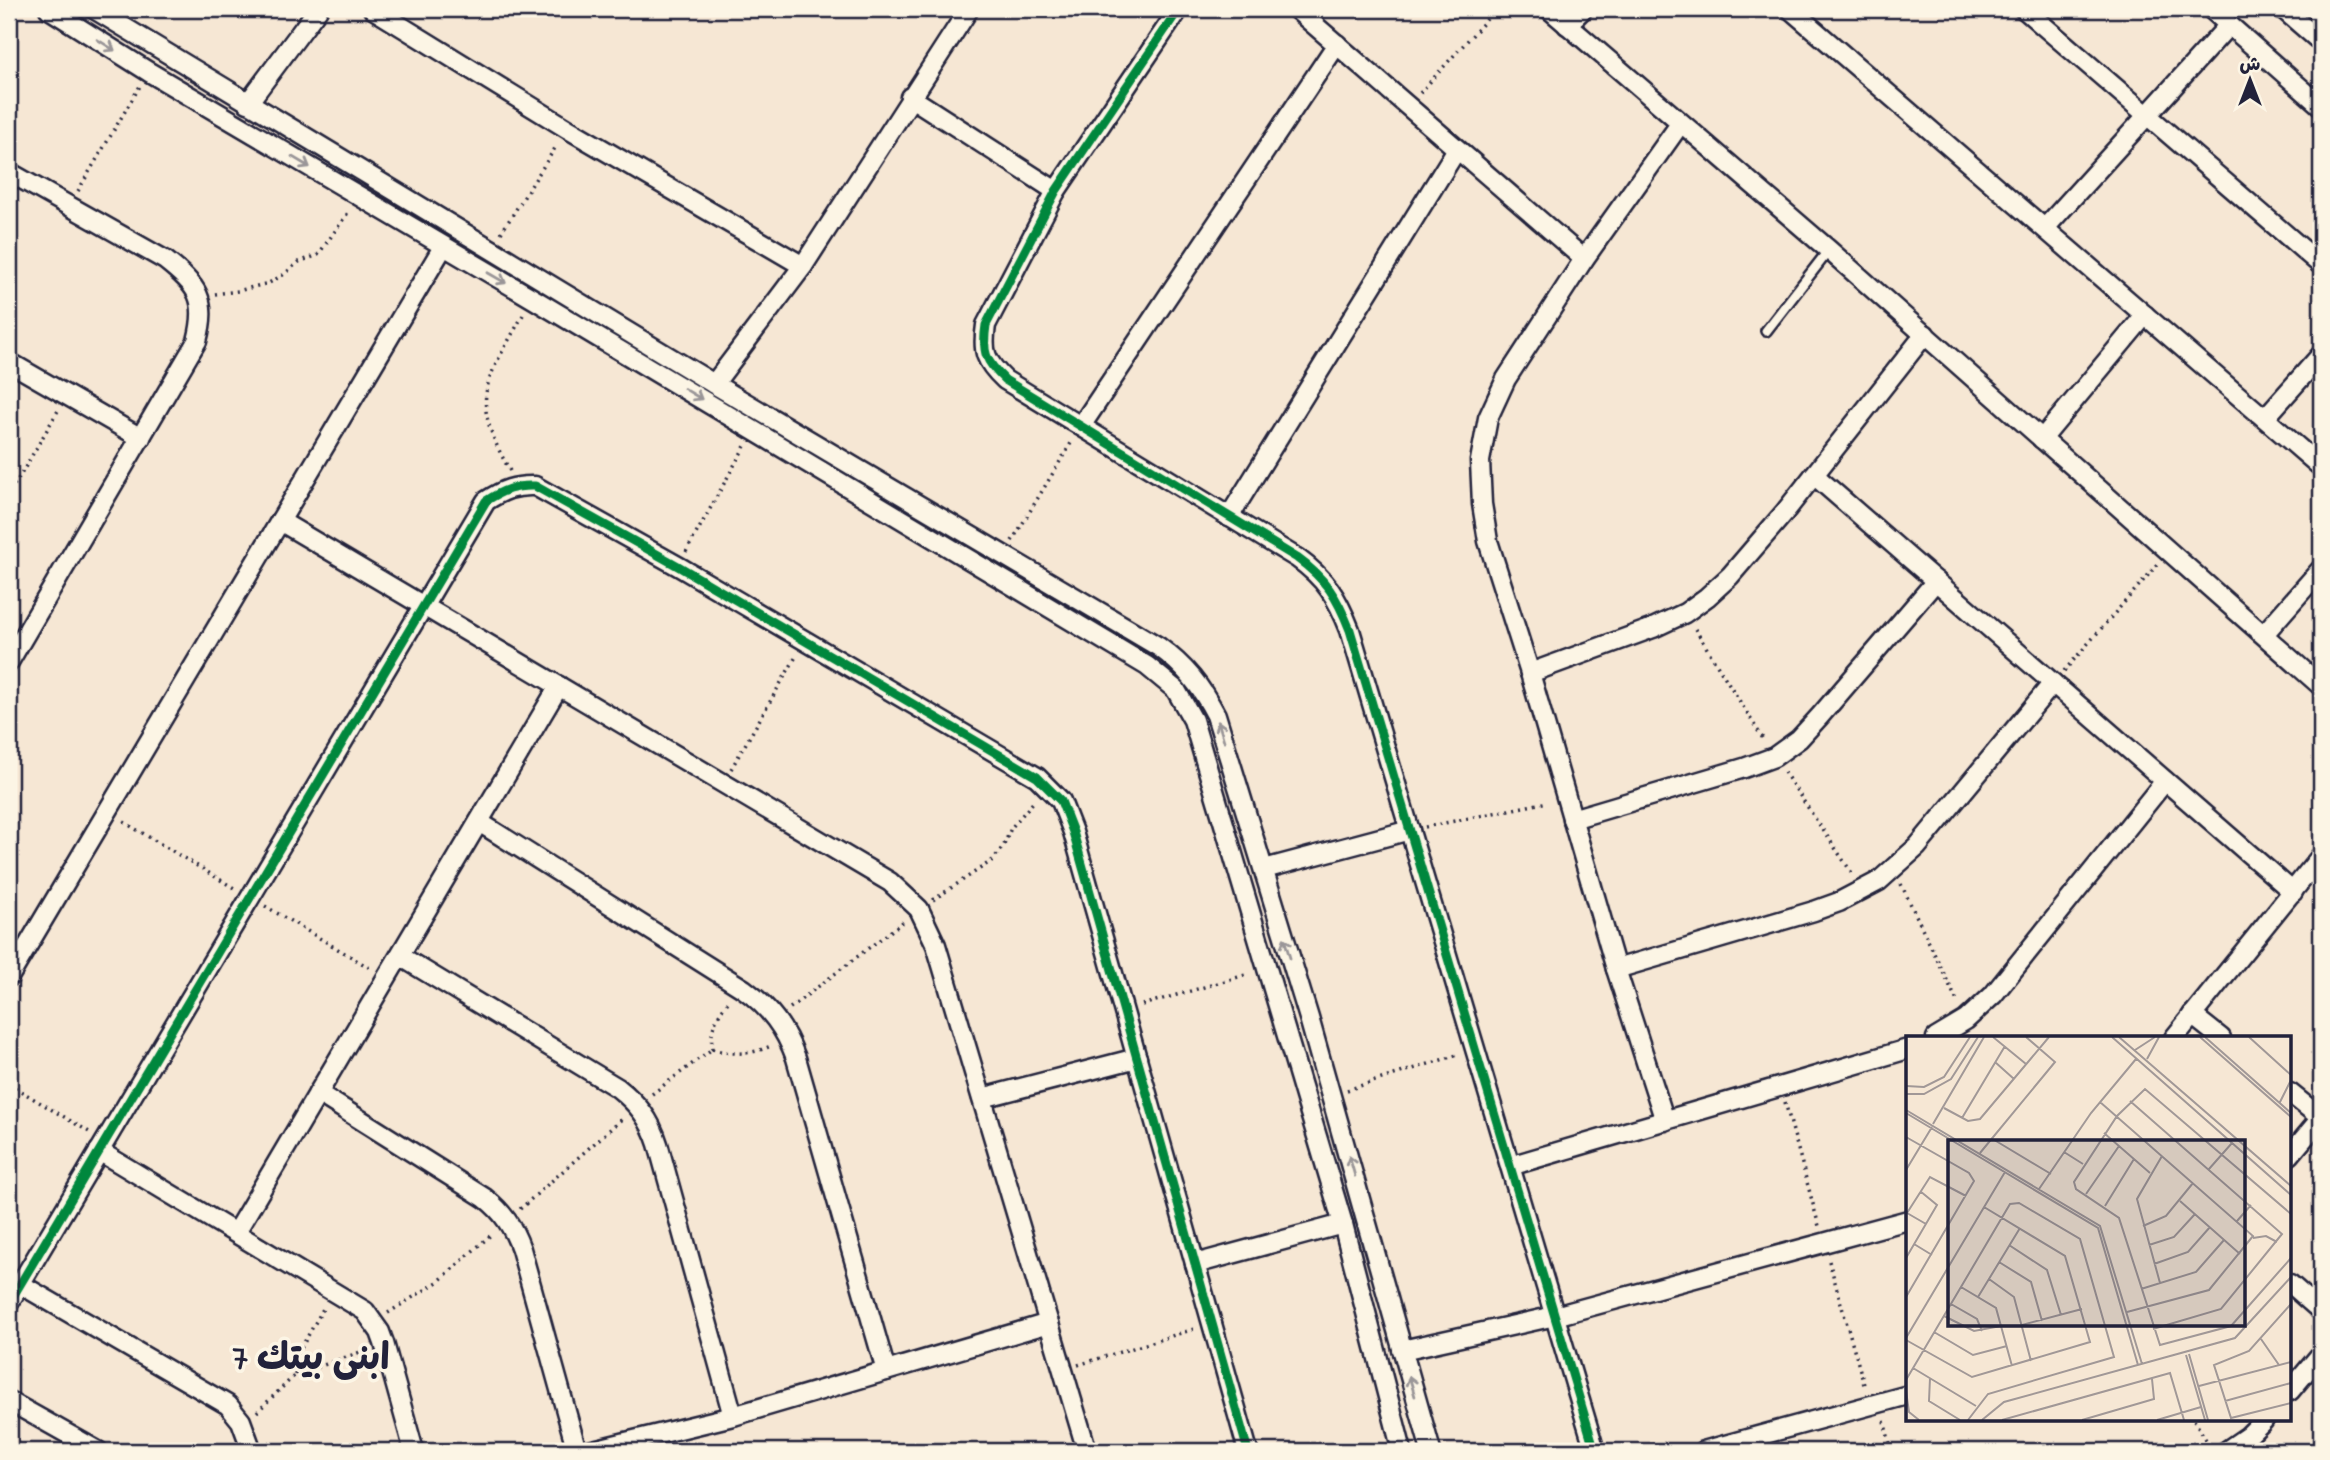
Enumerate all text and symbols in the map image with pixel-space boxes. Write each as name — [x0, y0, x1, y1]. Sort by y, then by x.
one-way arrow — [96, 39, 116, 53]
north arrow — [2214, 46, 2284, 116]
text: ش — [2240, 52, 2261, 79]
one-way arrow — [291, 155, 311, 169]
one-way arrow — [487, 271, 507, 285]
one-way arrow — [682, 387, 702, 401]
one-way arrow — [1213, 720, 1226, 742]
one-way arrow — [1280, 937, 1293, 959]
inset map — [1906, 1036, 2292, 1422]
one-way arrow — [1344, 1156, 1357, 1178]
district label: ابنى بيتك 7 — [232, 1333, 390, 1387]
one-way arrow — [1405, 1375, 1418, 1397]

